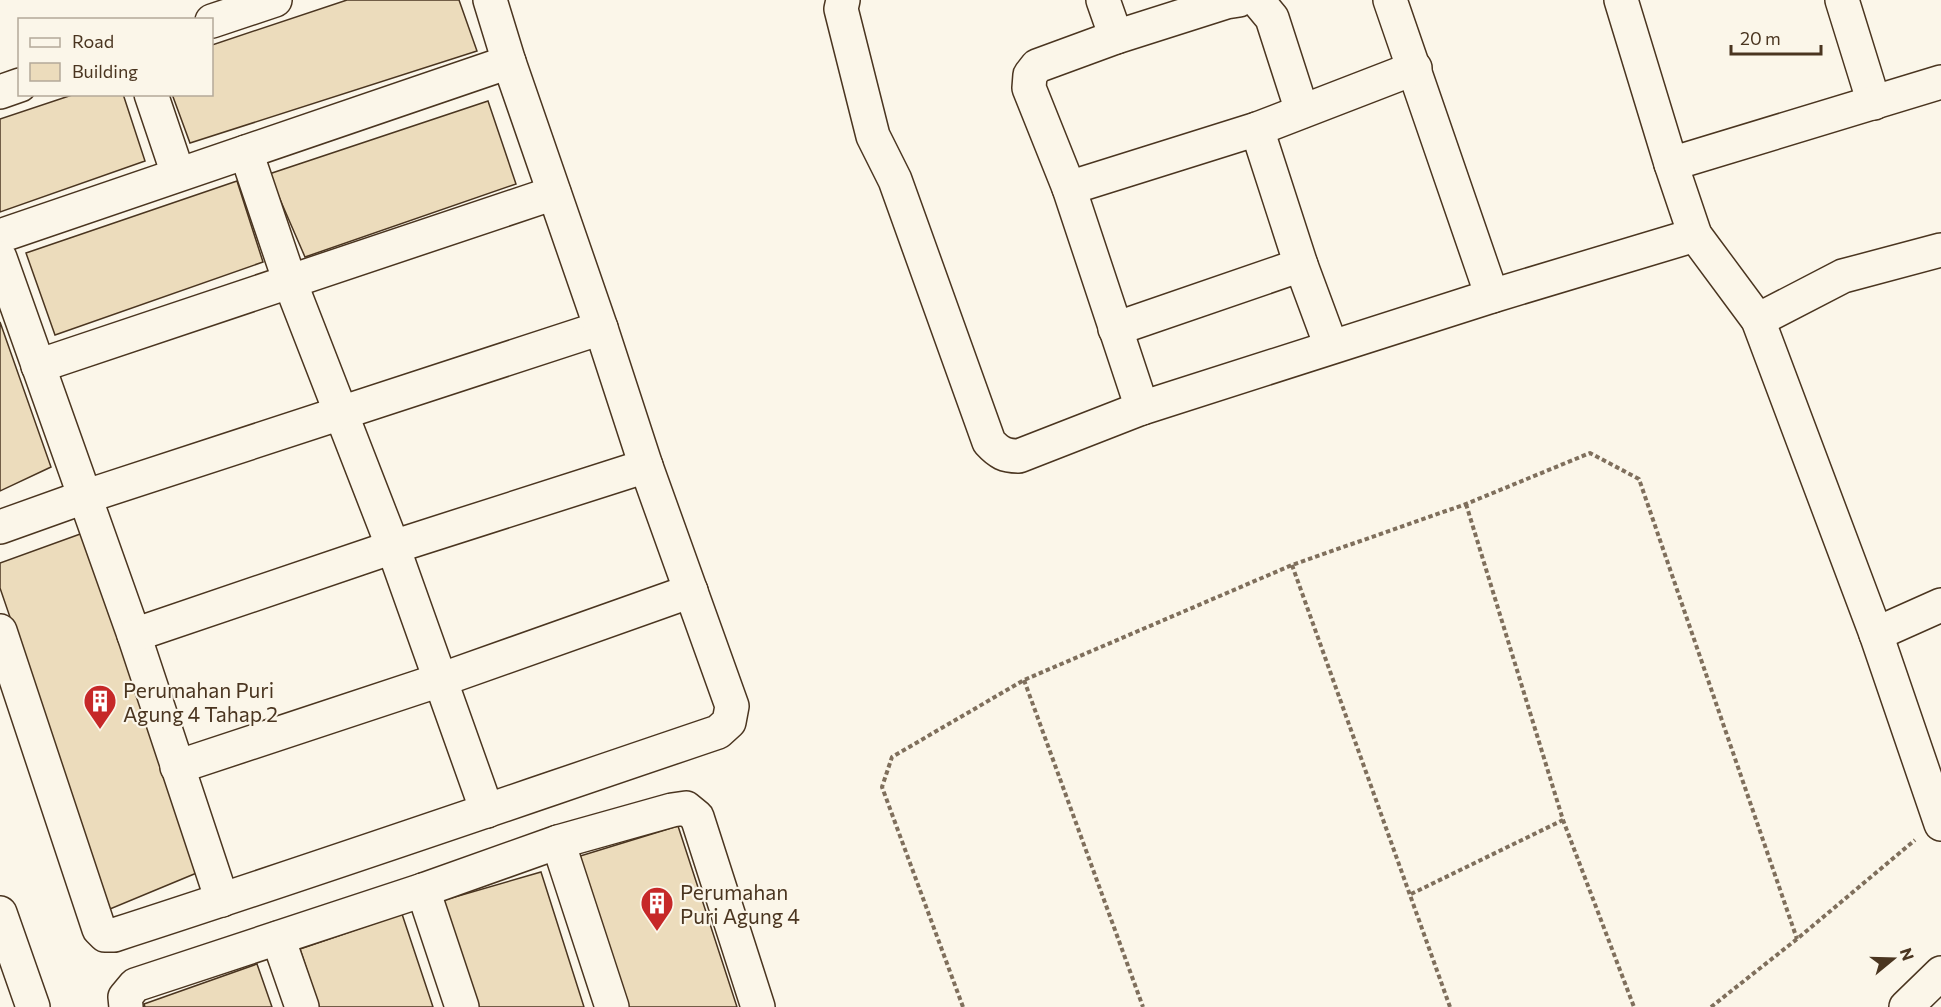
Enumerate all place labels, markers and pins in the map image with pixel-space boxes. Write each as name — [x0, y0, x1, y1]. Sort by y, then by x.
place label: Perumahan Puri Agung 4 Tahap 2 — [123, 677, 278, 726]
building icon: Perumahan Puri Agung 4 Tahap 2 — [82, 683, 118, 730]
place label: Perumahan Puri Agung 4 — [680, 879, 800, 928]
building icon: Perumahan Puri Agung 4 — [639, 885, 675, 932]

